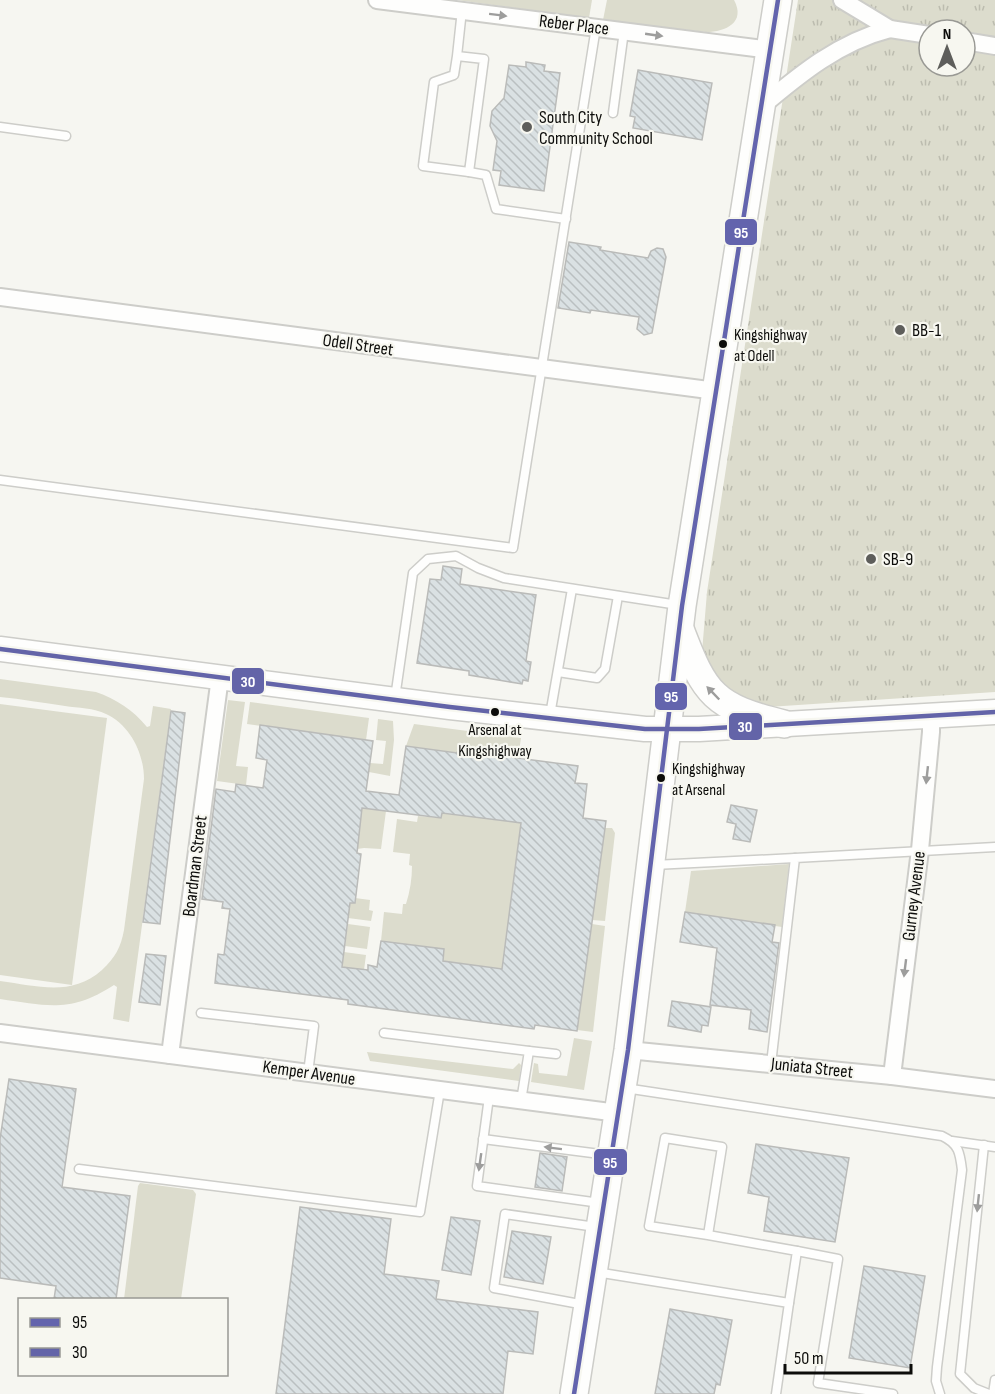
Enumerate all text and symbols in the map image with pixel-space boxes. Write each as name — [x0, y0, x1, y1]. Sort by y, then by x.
one-way arrow — [488, 10, 507, 20]
street label: Reber Place — [538, 10, 610, 40]
north arrow — [917, 18, 977, 78]
text: N — [943, 25, 951, 44]
one-way arrow — [645, 30, 664, 40]
place label: South City Community School — [539, 107, 653, 149]
marker: South City Community School — [520, 120, 534, 134]
line badge: 95 — [724, 218, 758, 246]
text: 95 — [734, 224, 748, 243]
place label: BB-1 — [912, 320, 942, 341]
marker: BB-1 — [893, 323, 907, 337]
place label: Kingshighway at Odell — [734, 326, 807, 366]
street label: Odell Street — [321, 330, 395, 360]
marker: Kingshighway at Odell — [717, 338, 729, 350]
place label: SB-9 — [883, 549, 913, 570]
marker: SB-9 — [864, 552, 878, 566]
line badge: 30 — [231, 667, 265, 695]
text: 30 — [241, 673, 255, 692]
line badge: 95 — [654, 682, 688, 711]
one-way arrow — [706, 685, 720, 700]
text: 95 — [664, 688, 678, 707]
marker: Arsenal at Kingshighway — [489, 706, 501, 718]
line badge: 30 — [728, 712, 763, 741]
text: 30 — [738, 718, 752, 737]
place label: Arsenal at Kingshighway — [458, 721, 532, 761]
place label: Kingshighway at Arsenal — [672, 760, 745, 800]
one-way arrow — [922, 765, 932, 784]
marker: Kingshighway at Arsenal — [655, 772, 667, 784]
street label: Boardman Street — [178, 814, 212, 918]
street label: Gurney Avenue — [898, 850, 930, 942]
one-way arrow — [900, 959, 910, 978]
street label: Juniata Street — [769, 1053, 855, 1083]
street label: Kemper Avenue — [261, 1056, 357, 1090]
one-way arrow — [544, 1143, 563, 1152]
line badge: 95 — [593, 1148, 628, 1176]
one-way arrow — [476, 1153, 485, 1172]
text: 95 — [603, 1154, 617, 1173]
one-way arrow — [973, 1194, 983, 1213]
legend — [18, 1298, 228, 1376]
text: 95 — [72, 1312, 87, 1333]
scale bar — [785, 1337, 911, 1375]
text: 30 — [72, 1342, 88, 1363]
text: 50 m — [794, 1348, 824, 1369]

